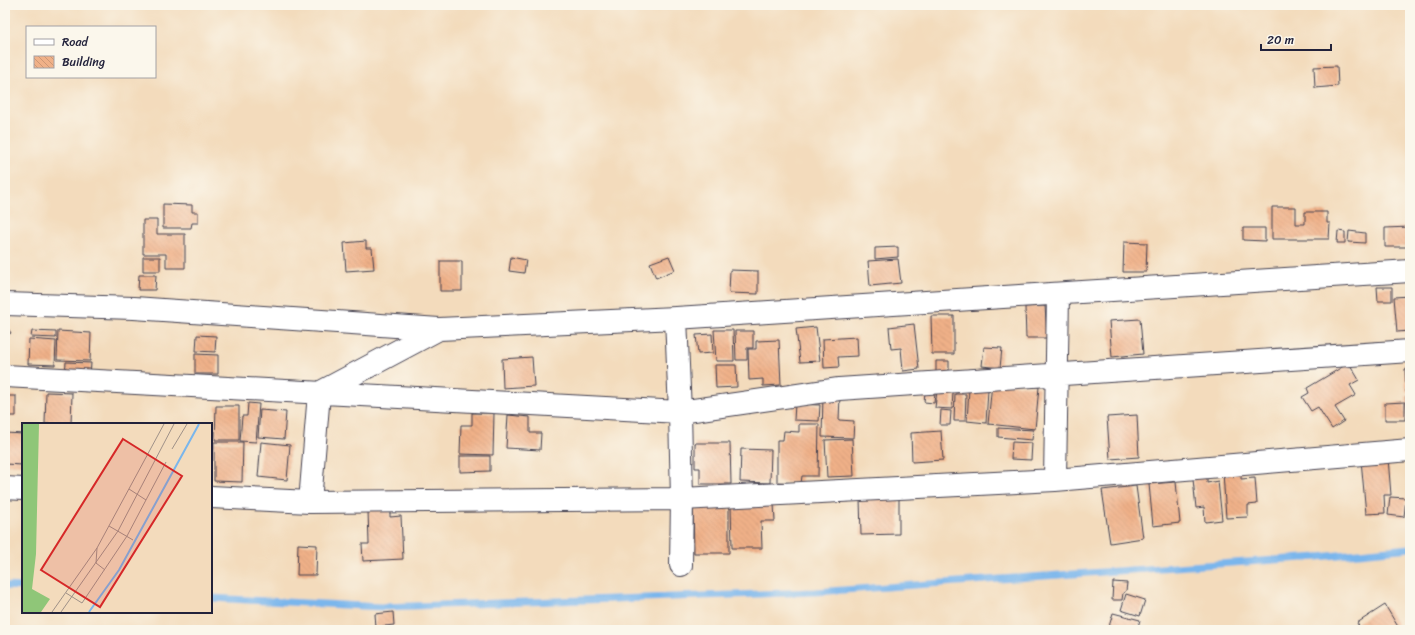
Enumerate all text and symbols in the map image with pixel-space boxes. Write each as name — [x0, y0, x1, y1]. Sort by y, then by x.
legend — [26, 26, 156, 78]
scale bar — [1261, 26, 1331, 52]
text: 20 m — [1267, 29, 1294, 51]
text: Road — [62, 31, 89, 53]
text: Building — [62, 51, 105, 73]
inset map — [22, 423, 212, 613]

